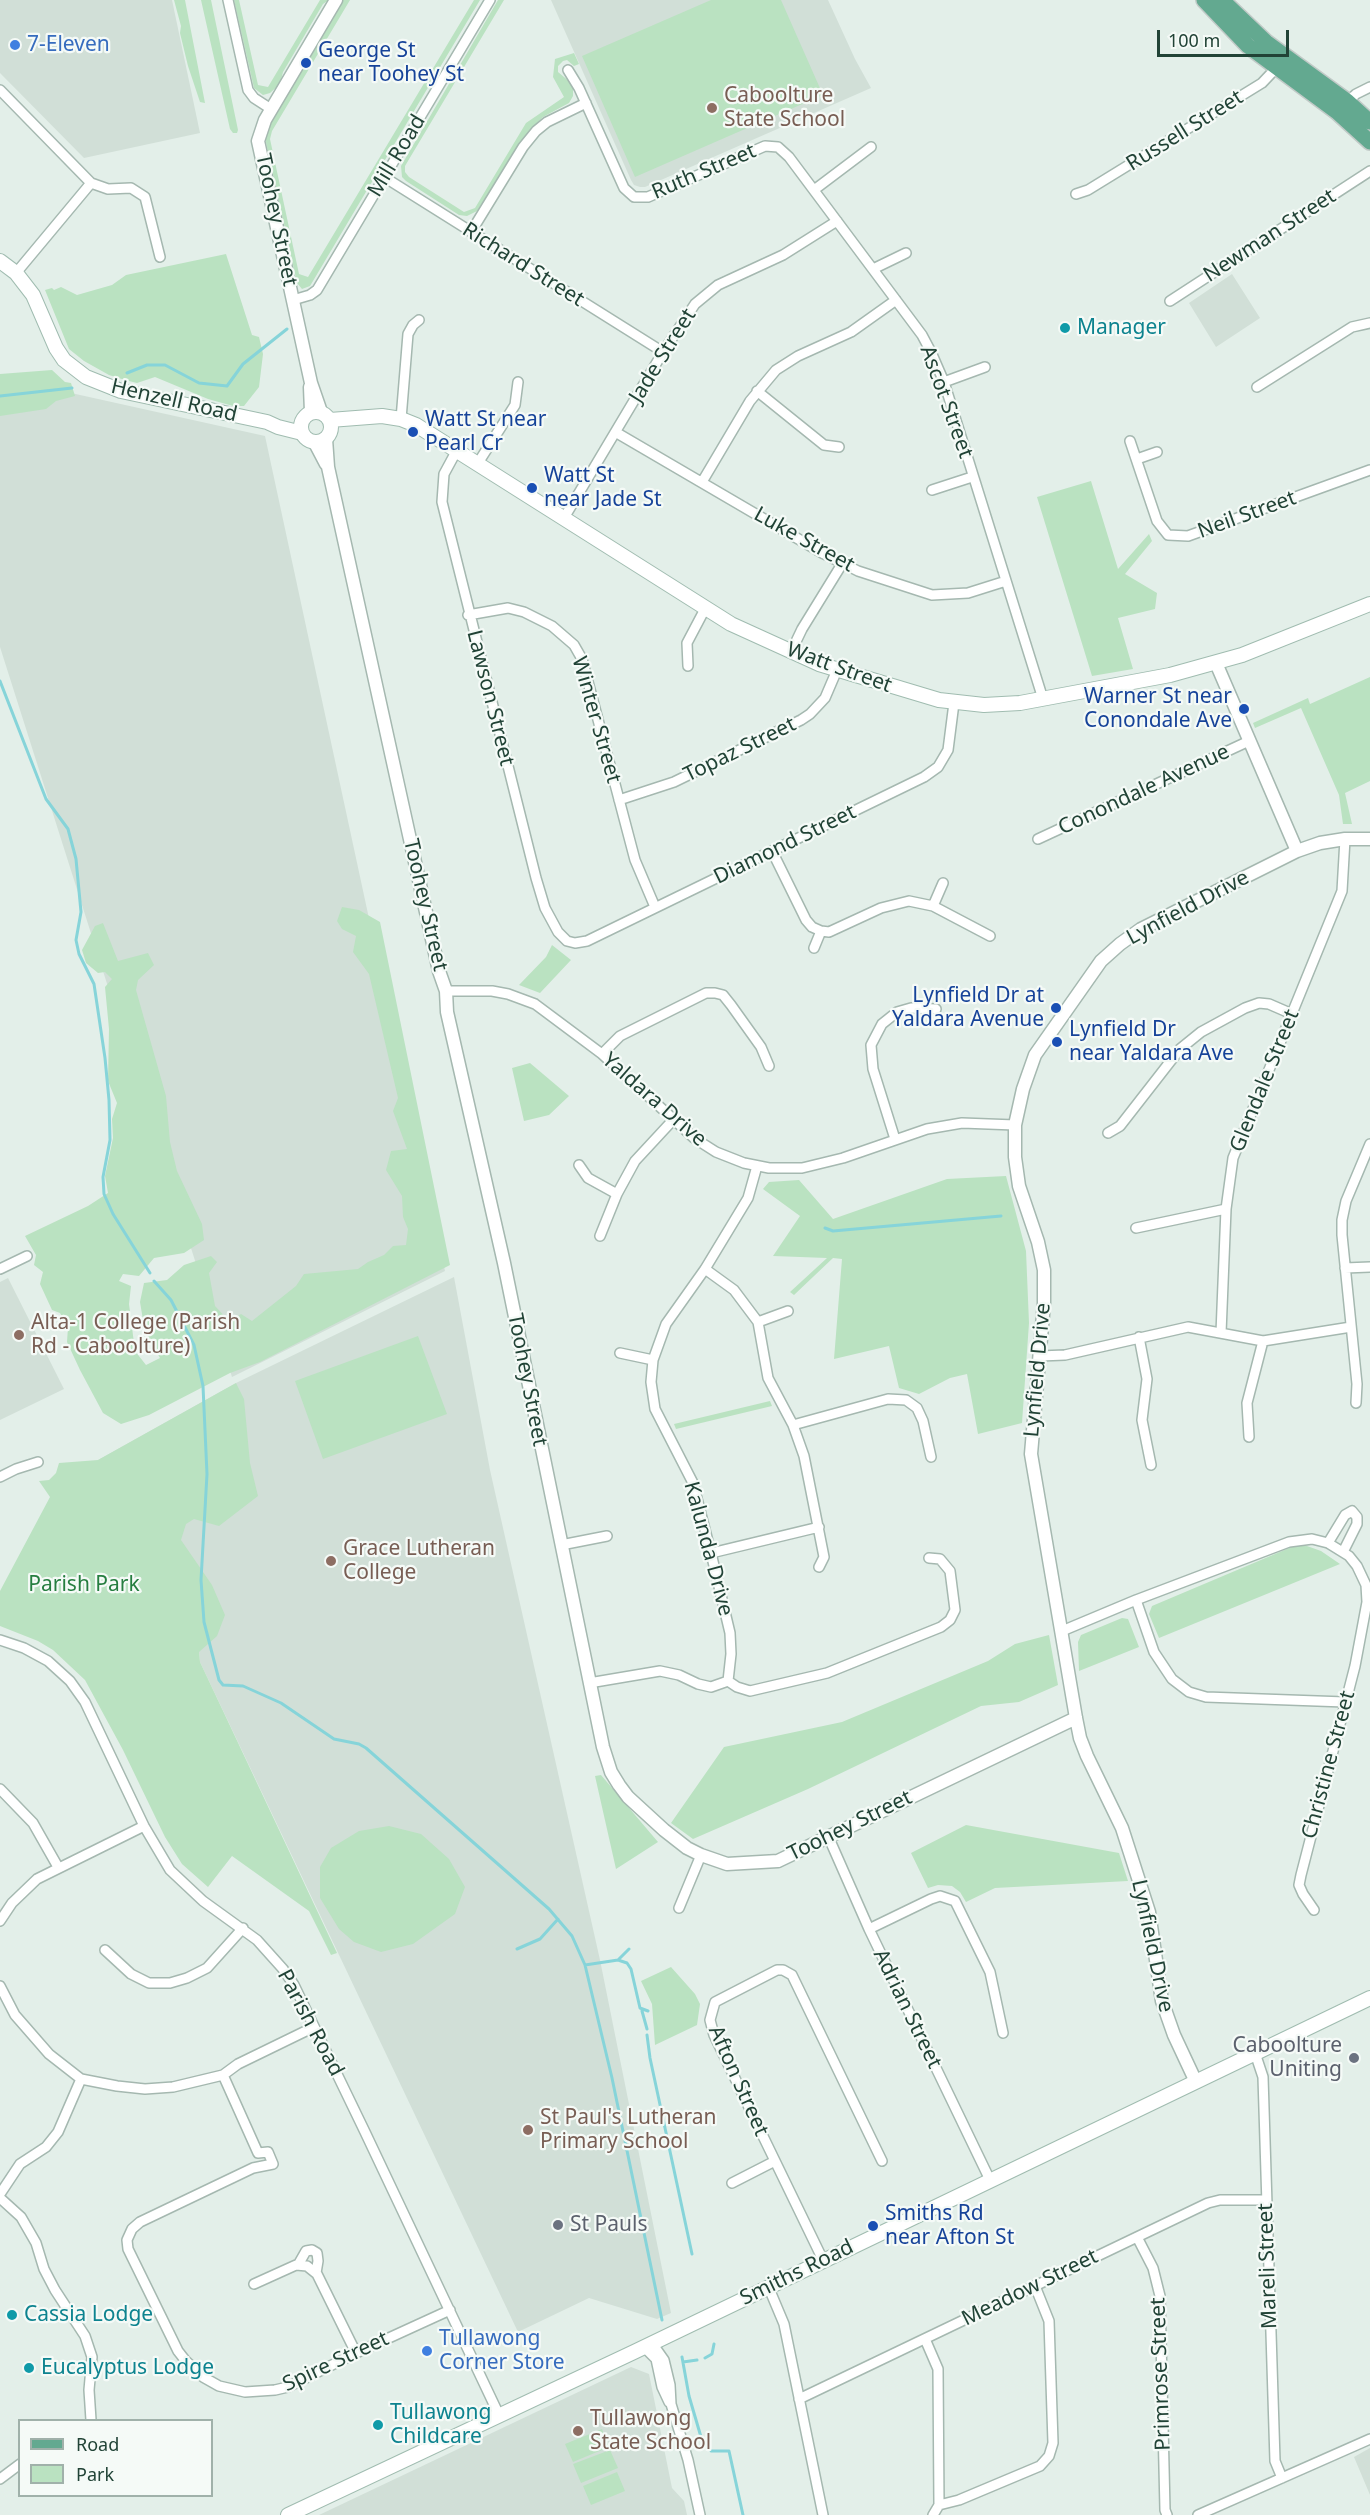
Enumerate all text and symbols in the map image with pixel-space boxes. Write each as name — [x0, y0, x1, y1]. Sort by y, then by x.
scale bar — [1160, 18, 1292, 56]
text: 100 m — [1168, 28, 1220, 52]
place label: 7-Eleven — [27, 32, 110, 58]
marker: 7-Eleven — [8, 38, 22, 52]
place label: George St near Toohey St — [318, 38, 464, 88]
marker: George St near Toohey St — [299, 56, 313, 70]
place label: Caboolture State School — [724, 83, 845, 133]
street label: Russell Street — [1122, 85, 1248, 177]
marker: Caboolture State School — [705, 101, 719, 115]
street label: Mill Road — [363, 110, 431, 202]
street label: Ruth Street — [648, 139, 760, 205]
street label: Toohey Street — [250, 151, 302, 289]
street label: Newman Street — [1199, 184, 1341, 288]
street label: Richard Street — [458, 218, 588, 312]
street label: Jade Street — [624, 304, 702, 408]
place label: Manager — [1077, 315, 1166, 341]
marker: Manager — [1058, 321, 1072, 335]
street label: Ascot Street — [914, 342, 978, 462]
street label: Henzell Road — [108, 374, 240, 428]
place label: Watt St near Pearl Cr — [425, 407, 546, 457]
marker: Watt St near Pearl Cr — [406, 425, 420, 439]
place label: Watt St near Jade St — [544, 463, 662, 513]
marker: Watt St near Jade St — [525, 481, 539, 495]
street label: Neil Street — [1194, 486, 1300, 544]
street label: Luke Street — [749, 502, 859, 578]
street label: Lawson Street — [461, 627, 519, 769]
street label: Watt Street — [783, 637, 895, 699]
street label: Winter Street — [566, 654, 626, 786]
place label: Warner St near Conondale Ave — [1084, 684, 1232, 734]
marker: Warner St near Conondale Ave — [1237, 702, 1251, 716]
street label: Topaz Street — [680, 712, 800, 788]
street label: Conondale Avenue — [1054, 739, 1234, 841]
street label: Diamond Street — [710, 800, 860, 890]
street label: Toohey Street — [398, 836, 452, 974]
street label: Lynfield Drive — [1123, 865, 1253, 951]
place label: Lynfield Dr at Yaldara Avenue — [892, 983, 1044, 1033]
marker: Lynfield Dr at Yaldara Avenue — [1049, 1001, 1063, 1015]
street label: Glendale Street — [1225, 1006, 1305, 1156]
place label: Lynfield Dr near Yaldara Ave — [1069, 1017, 1234, 1067]
marker: Lynfield Dr near Yaldara Ave — [1050, 1035, 1064, 1049]
street label: Yaldara Drive — [597, 1048, 711, 1152]
street label: Lynfield Drive — [1020, 1302, 1056, 1438]
place label: Alta-1 College (Parish Rd - Caboolture) — [31, 1310, 240, 1360]
street label: Toohey Street — [502, 1311, 552, 1449]
marker: Alta-1 College (Parish Rd - Caboolture) — [12, 1328, 26, 1342]
street label: Kalunda Drive — [678, 1479, 738, 1619]
place label: Grace Lutheran College — [343, 1536, 495, 1586]
marker: Grace Lutheran College — [324, 1554, 338, 1568]
park label: Parish Park — [28, 1572, 140, 1598]
street label: Christine Street — [1297, 1688, 1361, 1842]
street label: Toohey Street — [784, 1785, 916, 1867]
street label: Lynfield Drive — [1126, 1877, 1178, 2015]
street label: Adrian Street — [867, 1945, 947, 2073]
street label: Parish Road — [271, 1965, 349, 2081]
street label: Afton Street — [702, 2022, 774, 2140]
place label: Caboolture Uniting — [1233, 2033, 1342, 2083]
marker: Caboolture Uniting — [1347, 2051, 1361, 2065]
place label: St Paul's Lutheran Primary School — [540, 2105, 716, 2155]
marker: St Paul's Lutheran Primary School — [521, 2123, 535, 2137]
place label: Smiths Rd near Afton St — [885, 2201, 1014, 2251]
street label: Mareli Street — [1253, 2203, 1283, 2329]
place label: St Pauls — [570, 2212, 648, 2238]
marker: St Pauls — [551, 2218, 565, 2232]
marker: Smiths Rd near Afton St — [866, 2219, 880, 2233]
street label: Smiths Road — [736, 2235, 858, 2311]
street label: Meadow Street — [958, 2244, 1102, 2332]
street label: Primrose Street — [1146, 2297, 1176, 2451]
place label: Cassia Lodge — [24, 2302, 153, 2328]
marker: Cassia Lodge — [5, 2308, 19, 2322]
street label: Spire Street — [279, 2326, 393, 2398]
place label: Tullawong Corner Store — [439, 2326, 565, 2376]
marker: Tullawong Corner Store — [420, 2344, 434, 2358]
place label: Eucalyptus Lodge — [41, 2355, 214, 2381]
marker: Eucalyptus Lodge — [22, 2361, 36, 2375]
place label: Tullawong Childcare — [390, 2400, 491, 2450]
place label: Tullawong State School — [590, 2406, 711, 2456]
marker: Tullawong Childcare — [371, 2418, 385, 2432]
legend — [18, 2419, 213, 2497]
marker: Tullawong State School — [571, 2424, 585, 2438]
text: Road — [76, 2432, 119, 2456]
text: Park — [76, 2462, 114, 2486]

